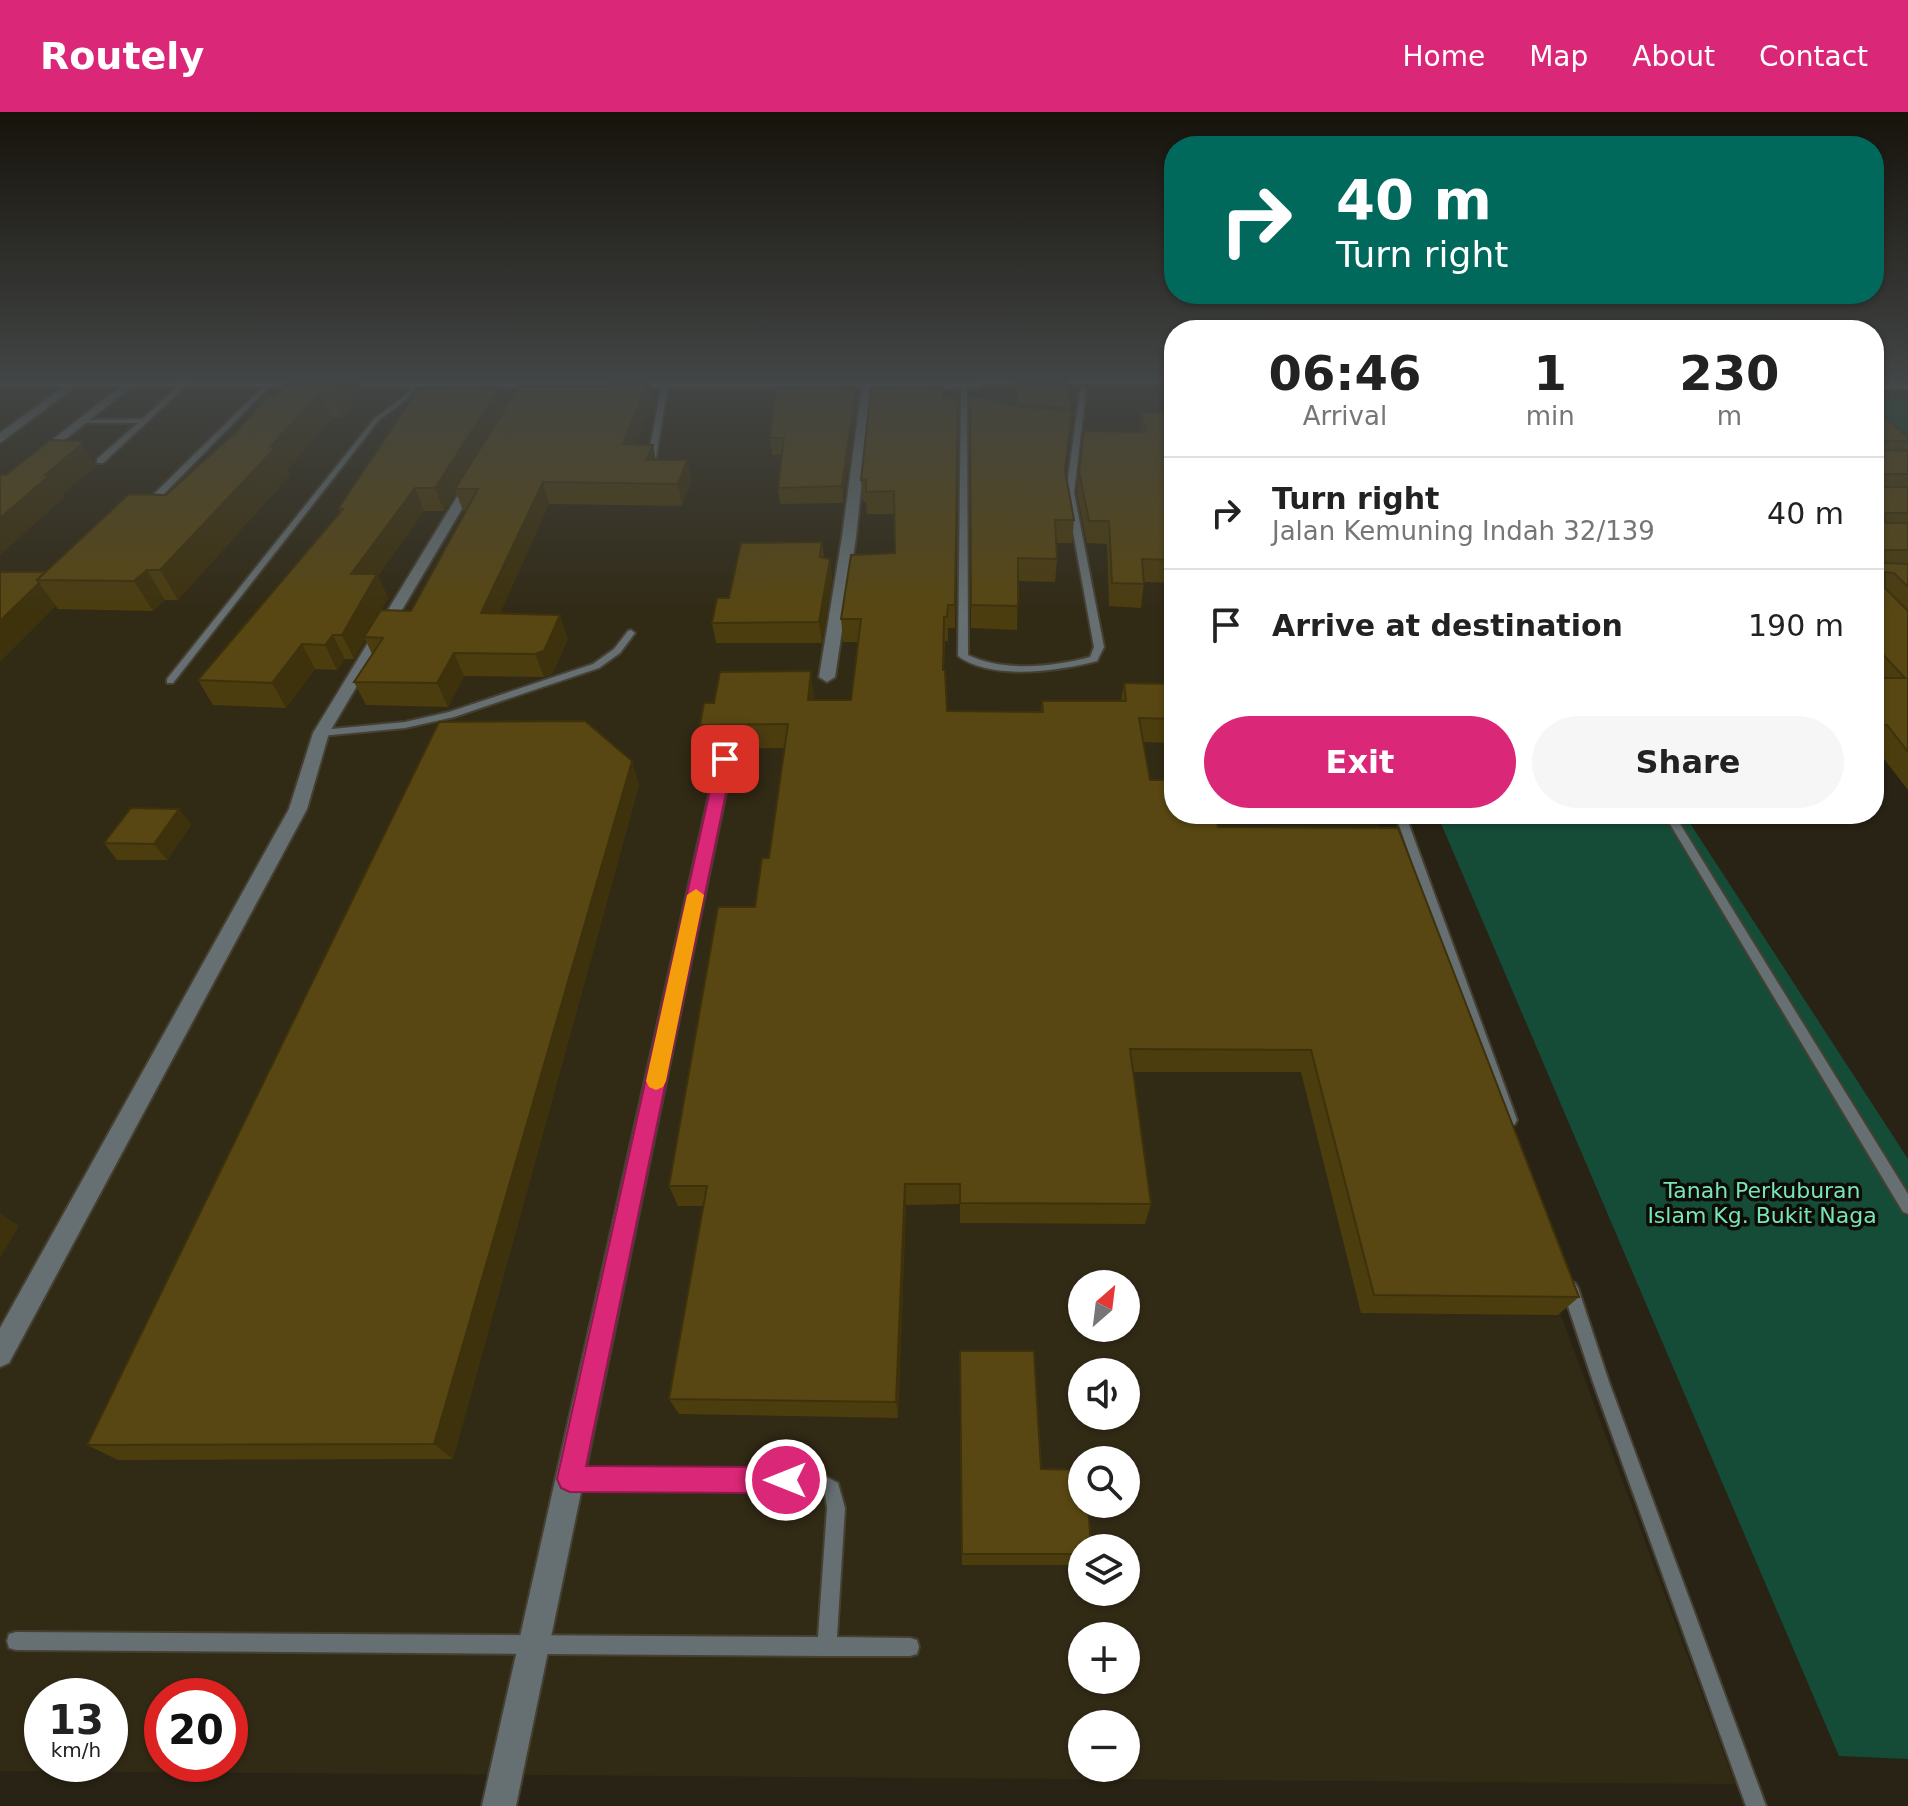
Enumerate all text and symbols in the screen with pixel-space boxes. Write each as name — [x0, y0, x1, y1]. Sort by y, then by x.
text: Routely — [40, 34, 204, 78]
text: Home — [1402, 40, 1485, 73]
text: Map — [1529, 40, 1588, 73]
text: About — [1632, 40, 1715, 73]
text: Contact — [1759, 40, 1868, 73]
text: 40 m — [1336, 167, 1492, 232]
icon: right — [1204, 168, 1308, 272]
text: Turn right — [1336, 234, 1508, 275]
text: 06:46 — [1268, 345, 1421, 401]
text: 1 — [1534, 345, 1567, 401]
text: 230 — [1679, 345, 1779, 401]
text: Arrival — [1303, 401, 1387, 431]
text: min — [1526, 401, 1575, 431]
text: m — [1717, 401, 1742, 431]
text: Turn right — [1272, 481, 1439, 516]
icon: right — [1204, 491, 1248, 535]
text: 40 m — [1767, 496, 1844, 531]
text: Jalan Kemuning Indah 32/139 — [1272, 516, 1655, 546]
icon: arrive — [1204, 603, 1248, 647]
text: Arrive at destination — [1272, 608, 1623, 643]
text: 190 m — [1748, 608, 1844, 643]
button: Exit — [1204, 716, 1516, 808]
button: Share — [1532, 716, 1844, 808]
pin — [691, 725, 759, 793]
icon: arrive — [703, 737, 747, 781]
park label: Tanah Perkuburan Islam Kg. Bukit Naga — [1647, 1178, 1877, 1228]
north arrow — [1068, 1270, 1140, 1342]
map controls — [1068, 1270, 1140, 1782]
button: sound — [1068, 1358, 1140, 1430]
position arrow — [744, 1438, 828, 1522]
button: search — [1068, 1446, 1140, 1518]
button: layers — [1068, 1534, 1140, 1606]
button: + — [1068, 1622, 1140, 1694]
speed limit sign: 20 — [144, 1678, 248, 1782]
text: 13 — [48, 1697, 104, 1743]
button: − — [1068, 1710, 1140, 1782]
text: km/h — [51, 1738, 101, 1762]

